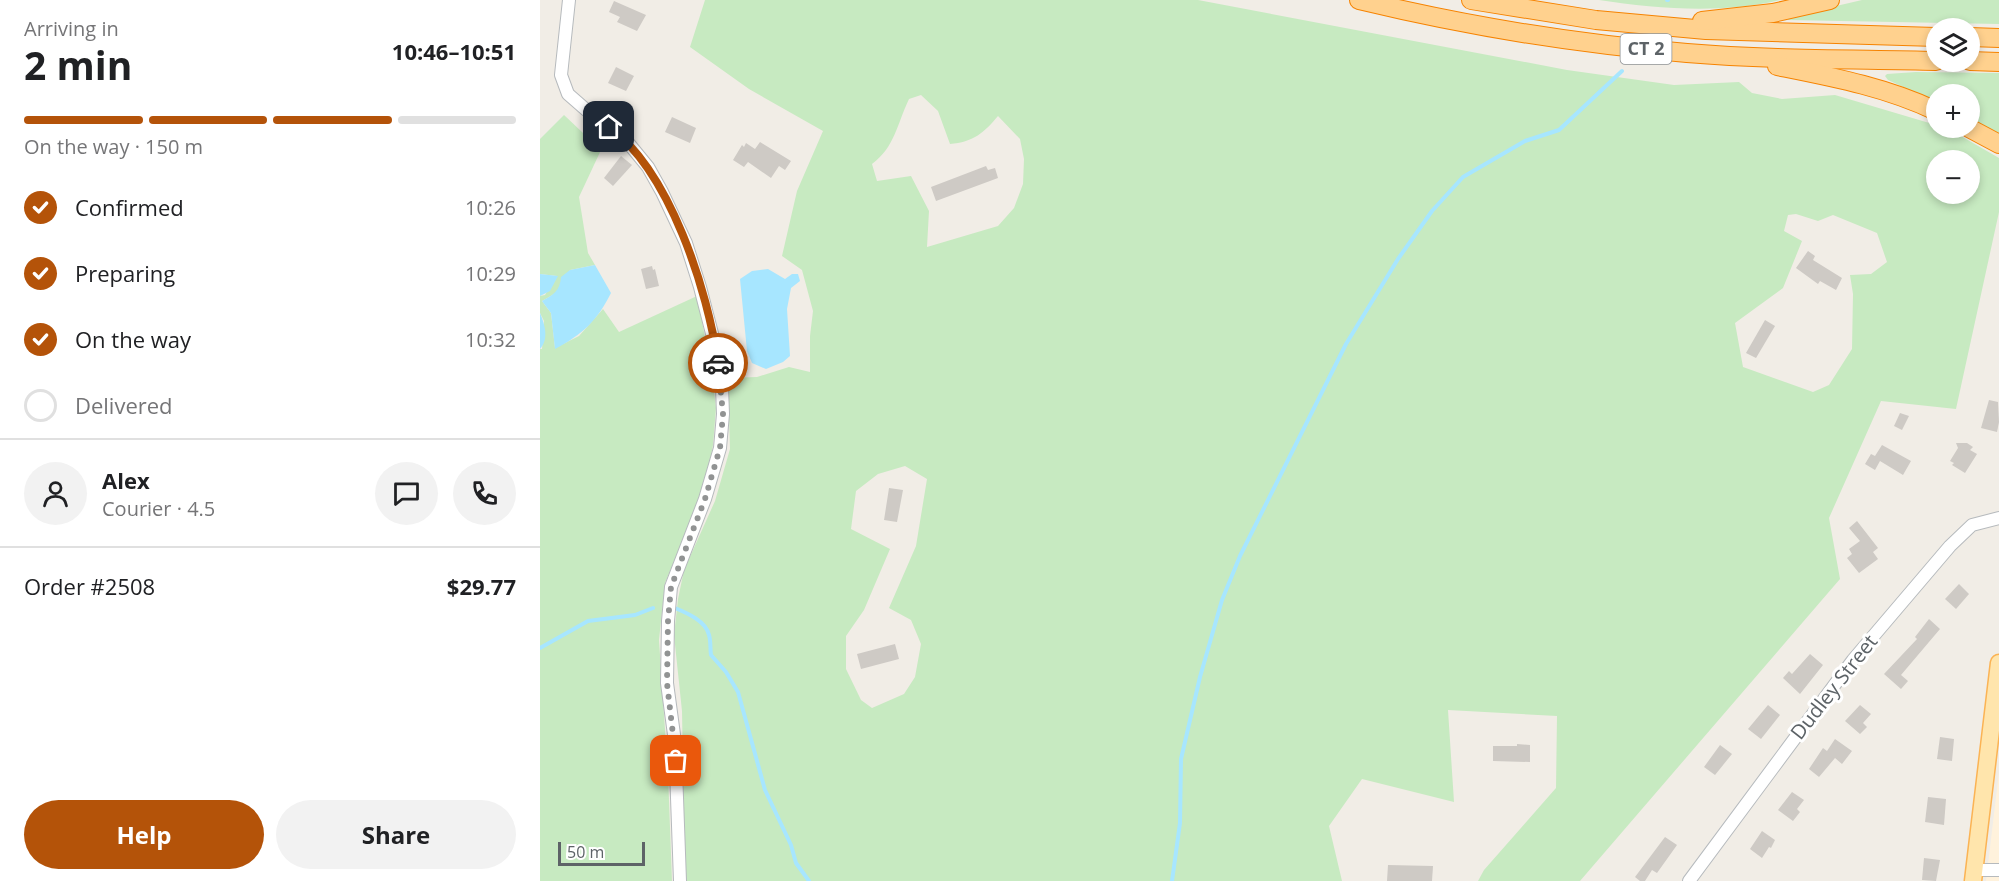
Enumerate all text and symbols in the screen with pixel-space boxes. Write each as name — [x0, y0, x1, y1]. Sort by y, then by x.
text: Arriving in — [24, 15, 119, 42]
map controls — [1926, 18, 1980, 204]
button: layers — [1926, 18, 1980, 72]
road number: CT 2 — [1620, 34, 1672, 64]
text: 10:46–10:51 — [392, 36, 516, 66]
text: 2 min — [24, 38, 132, 91]
button: + — [1926, 84, 1980, 138]
pin — [583, 101, 634, 152]
icon: home — [592, 110, 625, 143]
text: On the way · 150 m — [24, 133, 203, 160]
button: − — [1926, 150, 1980, 204]
icon: check — [24, 191, 57, 224]
text: Confirmed — [75, 192, 184, 222]
text: 10:26 — [465, 194, 516, 221]
icon: check — [24, 257, 57, 290]
text: Preparing — [75, 258, 175, 288]
text: 10:29 — [465, 260, 516, 287]
icon: check — [24, 323, 57, 356]
text: On the way — [75, 324, 191, 354]
text: 10:32 — [465, 326, 516, 353]
courier — [688, 333, 748, 393]
icon: car — [702, 347, 735, 380]
text: Delivered — [75, 390, 173, 420]
button: person — [24, 462, 87, 525]
button: chat — [375, 462, 438, 525]
button: phone — [453, 462, 516, 525]
text: Alex — [102, 465, 150, 495]
text: Courier · 4.5 — [102, 495, 215, 522]
text: Order #2508 — [24, 571, 155, 601]
text: $29.77 — [447, 571, 516, 601]
street label: Dudley Street — [1784, 629, 1883, 745]
pin — [650, 735, 701, 786]
icon: bag — [659, 744, 692, 777]
button: Help — [24, 800, 264, 869]
button: Share — [276, 800, 516, 869]
scale bar — [558, 839, 645, 866]
text: 50 m — [567, 841, 604, 863]

